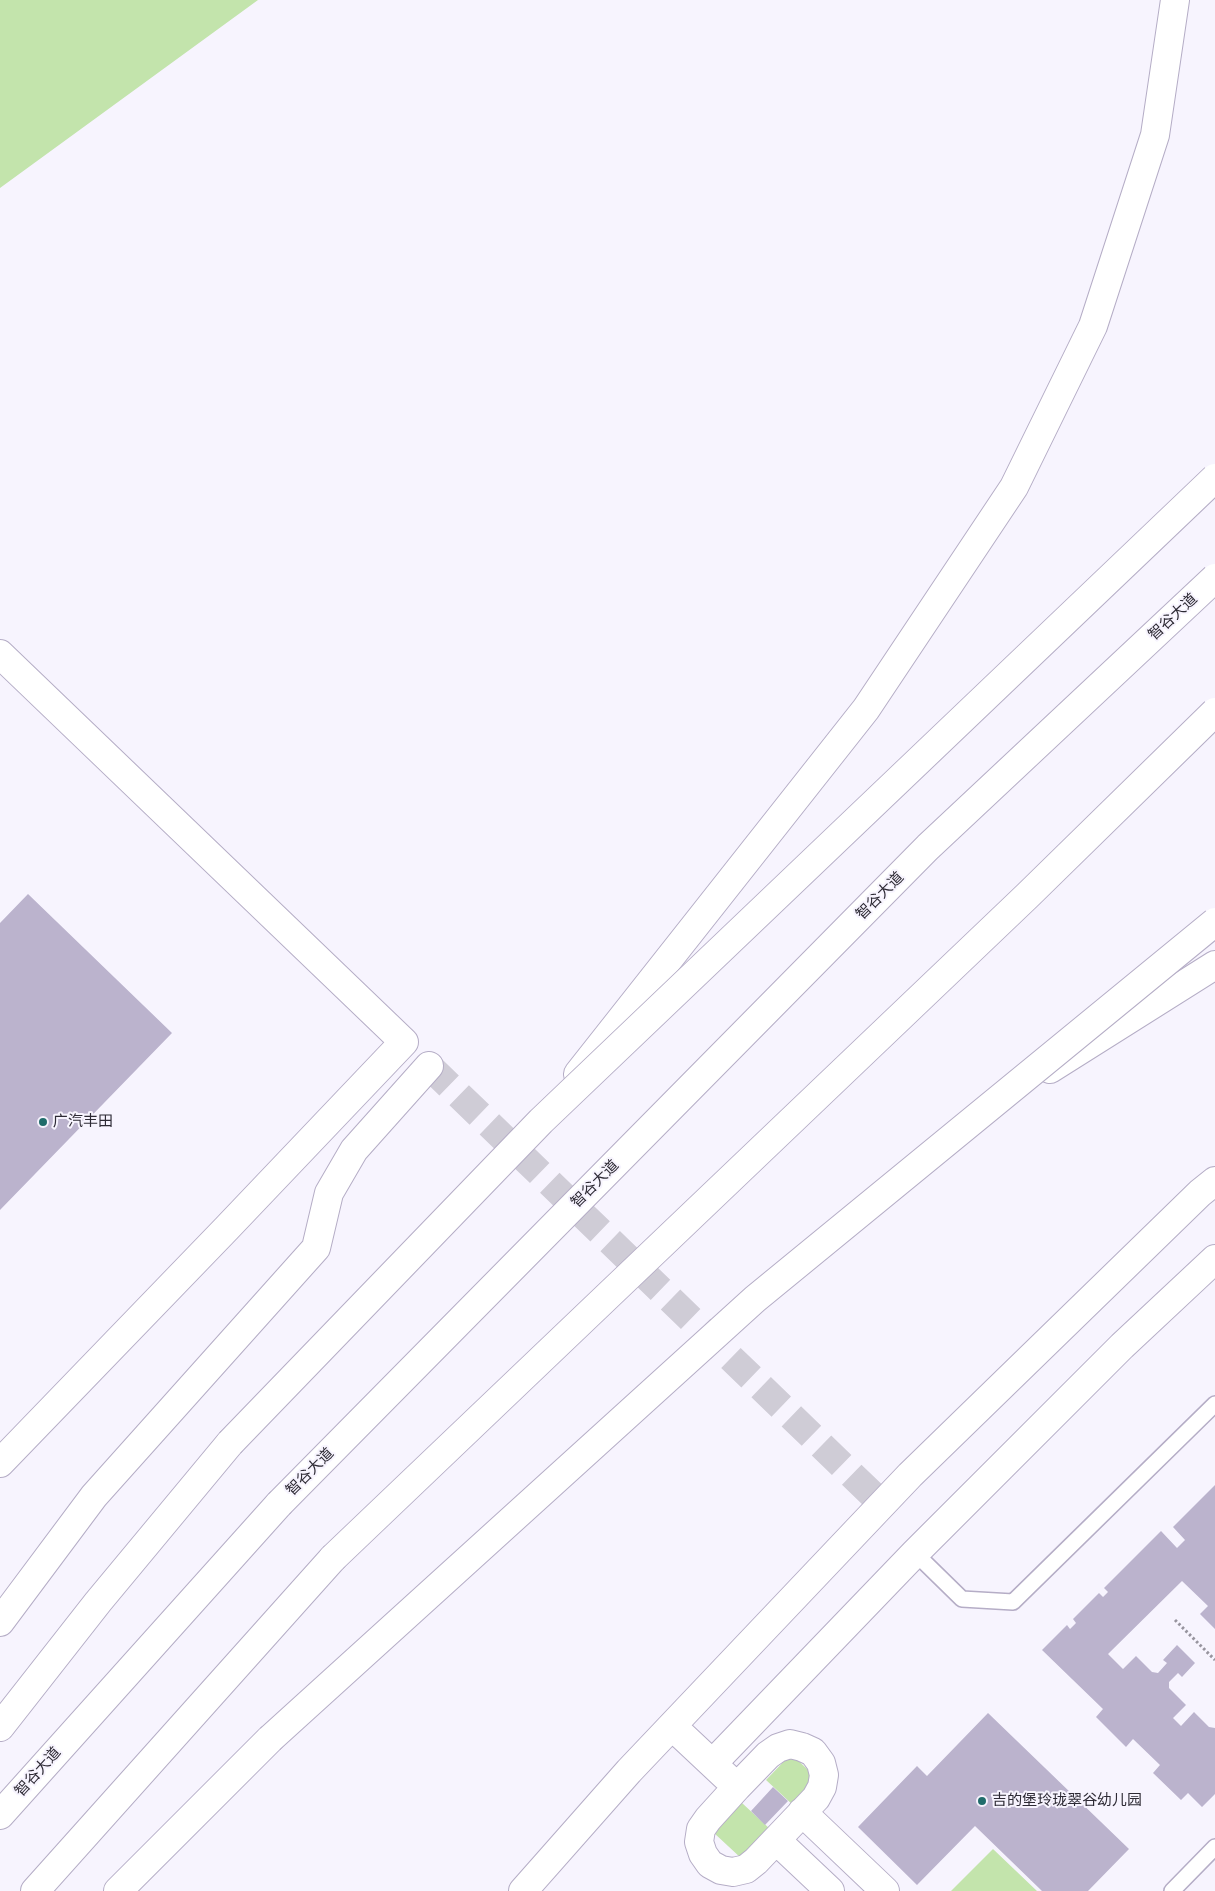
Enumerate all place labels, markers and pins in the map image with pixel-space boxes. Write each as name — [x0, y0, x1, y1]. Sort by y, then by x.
place label: 广汽丰田 — [53, 1113, 113, 1131]
marker: 广汽丰田 — [37, 1116, 49, 1128]
place label: 吉的堡玲珑翠谷幼儿园 — [992, 1792, 1142, 1810]
marker: 吉的堡玲珑翠谷幼儿园 — [976, 1795, 988, 1807]

